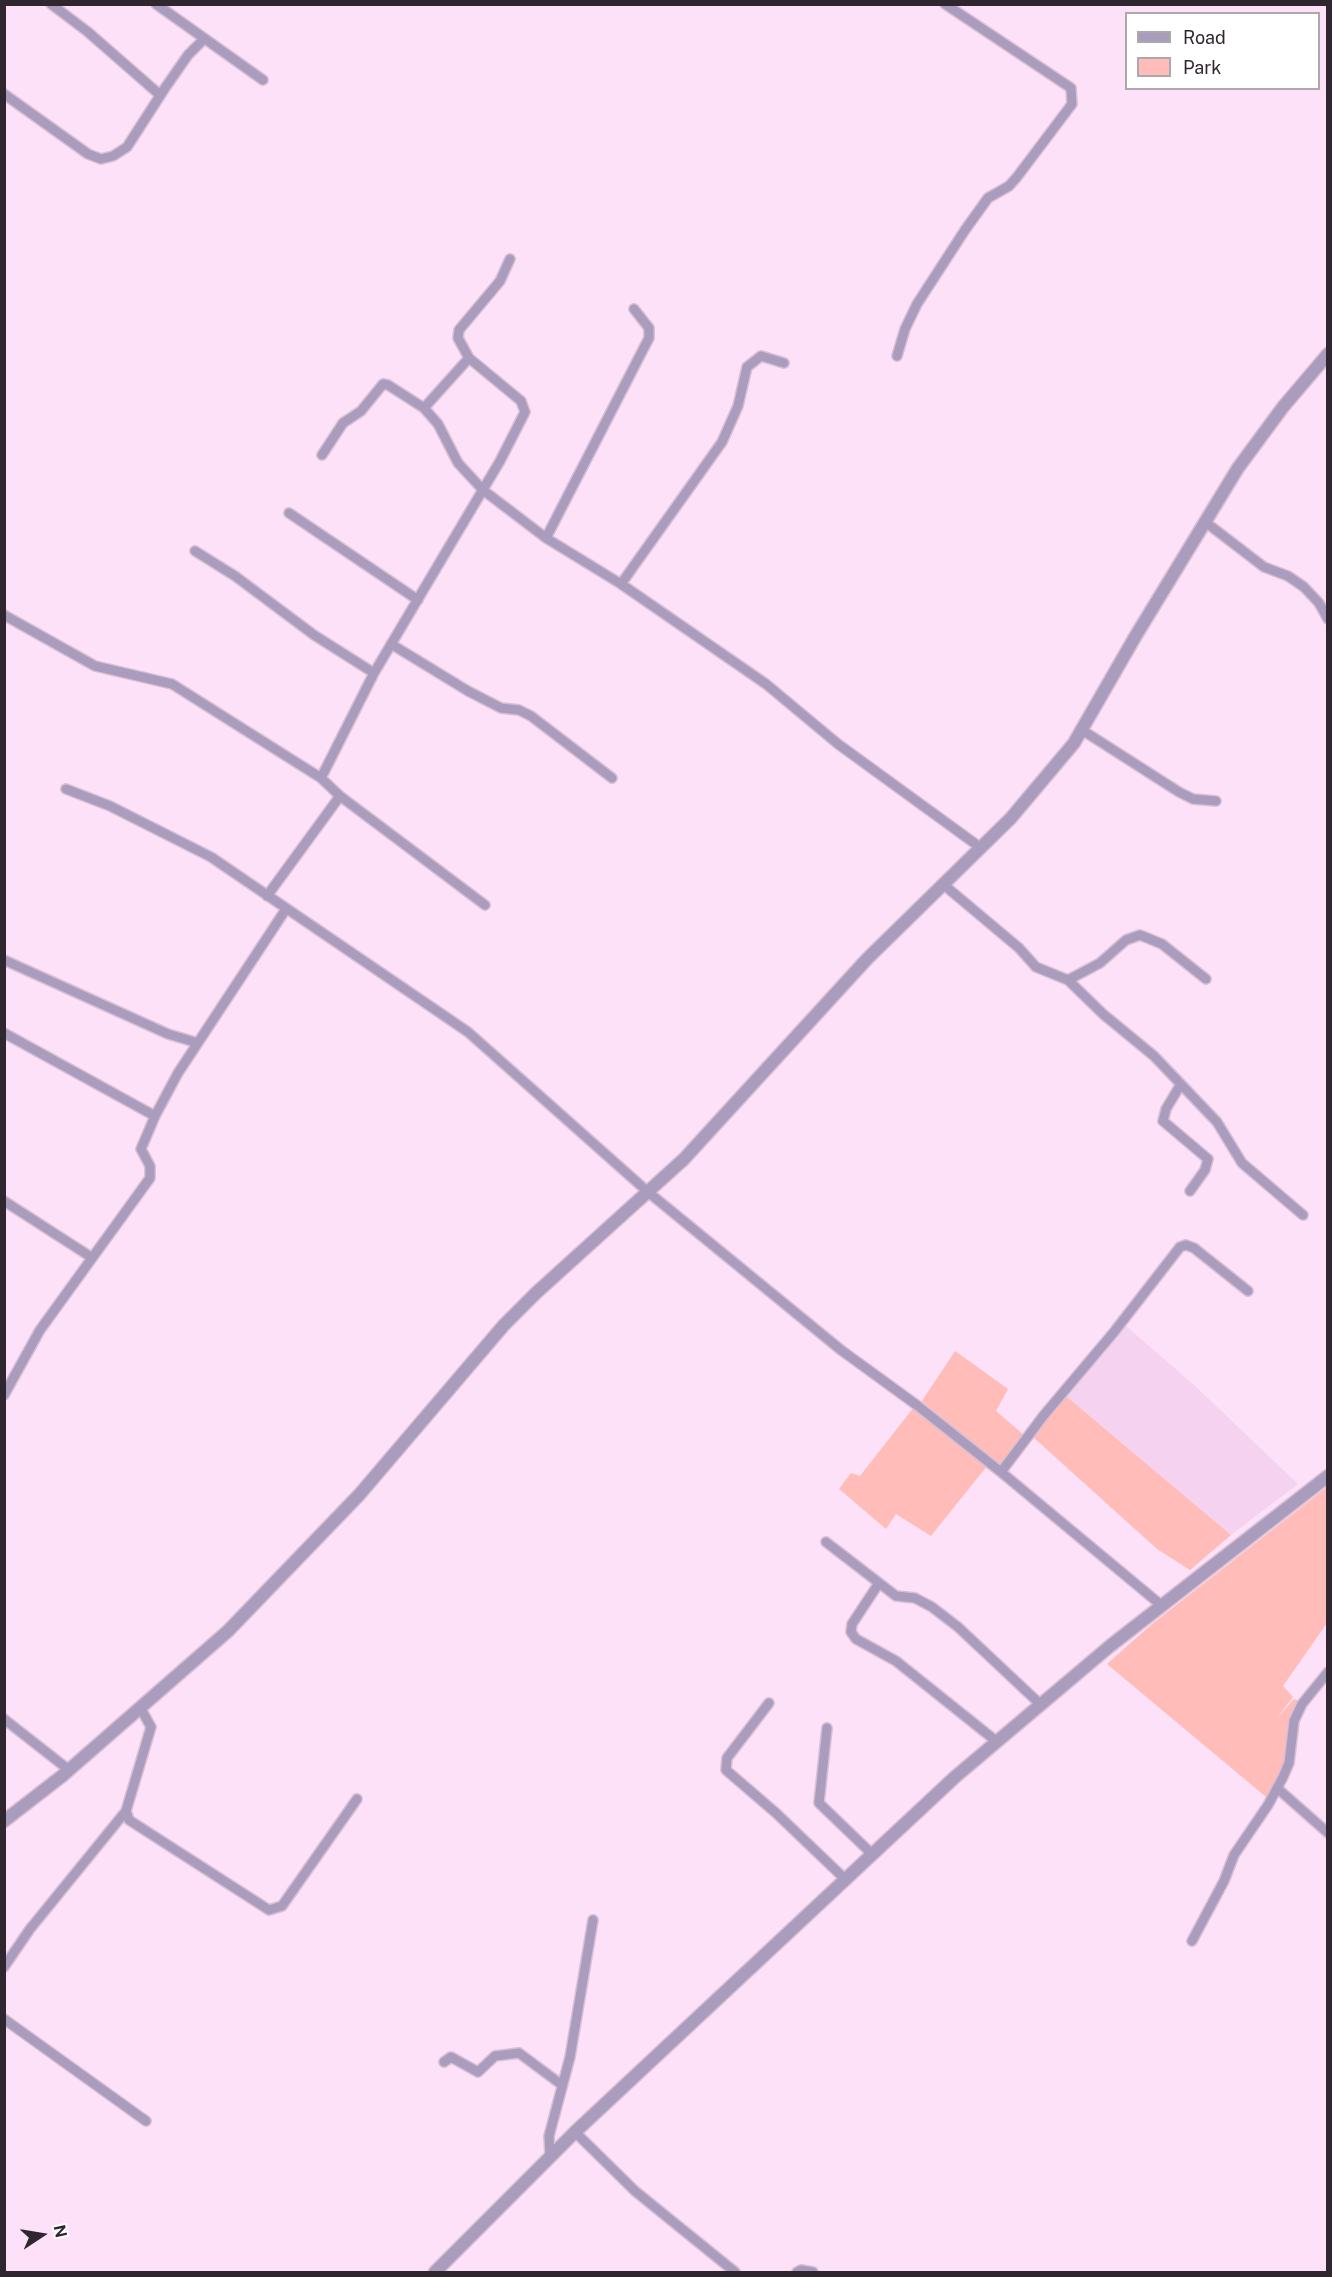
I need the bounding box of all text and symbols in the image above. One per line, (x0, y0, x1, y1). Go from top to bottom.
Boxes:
legend (1125, 12, 1320, 90)
text: Road (1183, 27, 1226, 48)
text: Park (1183, 57, 1221, 78)
north arrow (12, 2205, 72, 2265)
text: N (50, 2223, 71, 2239)

